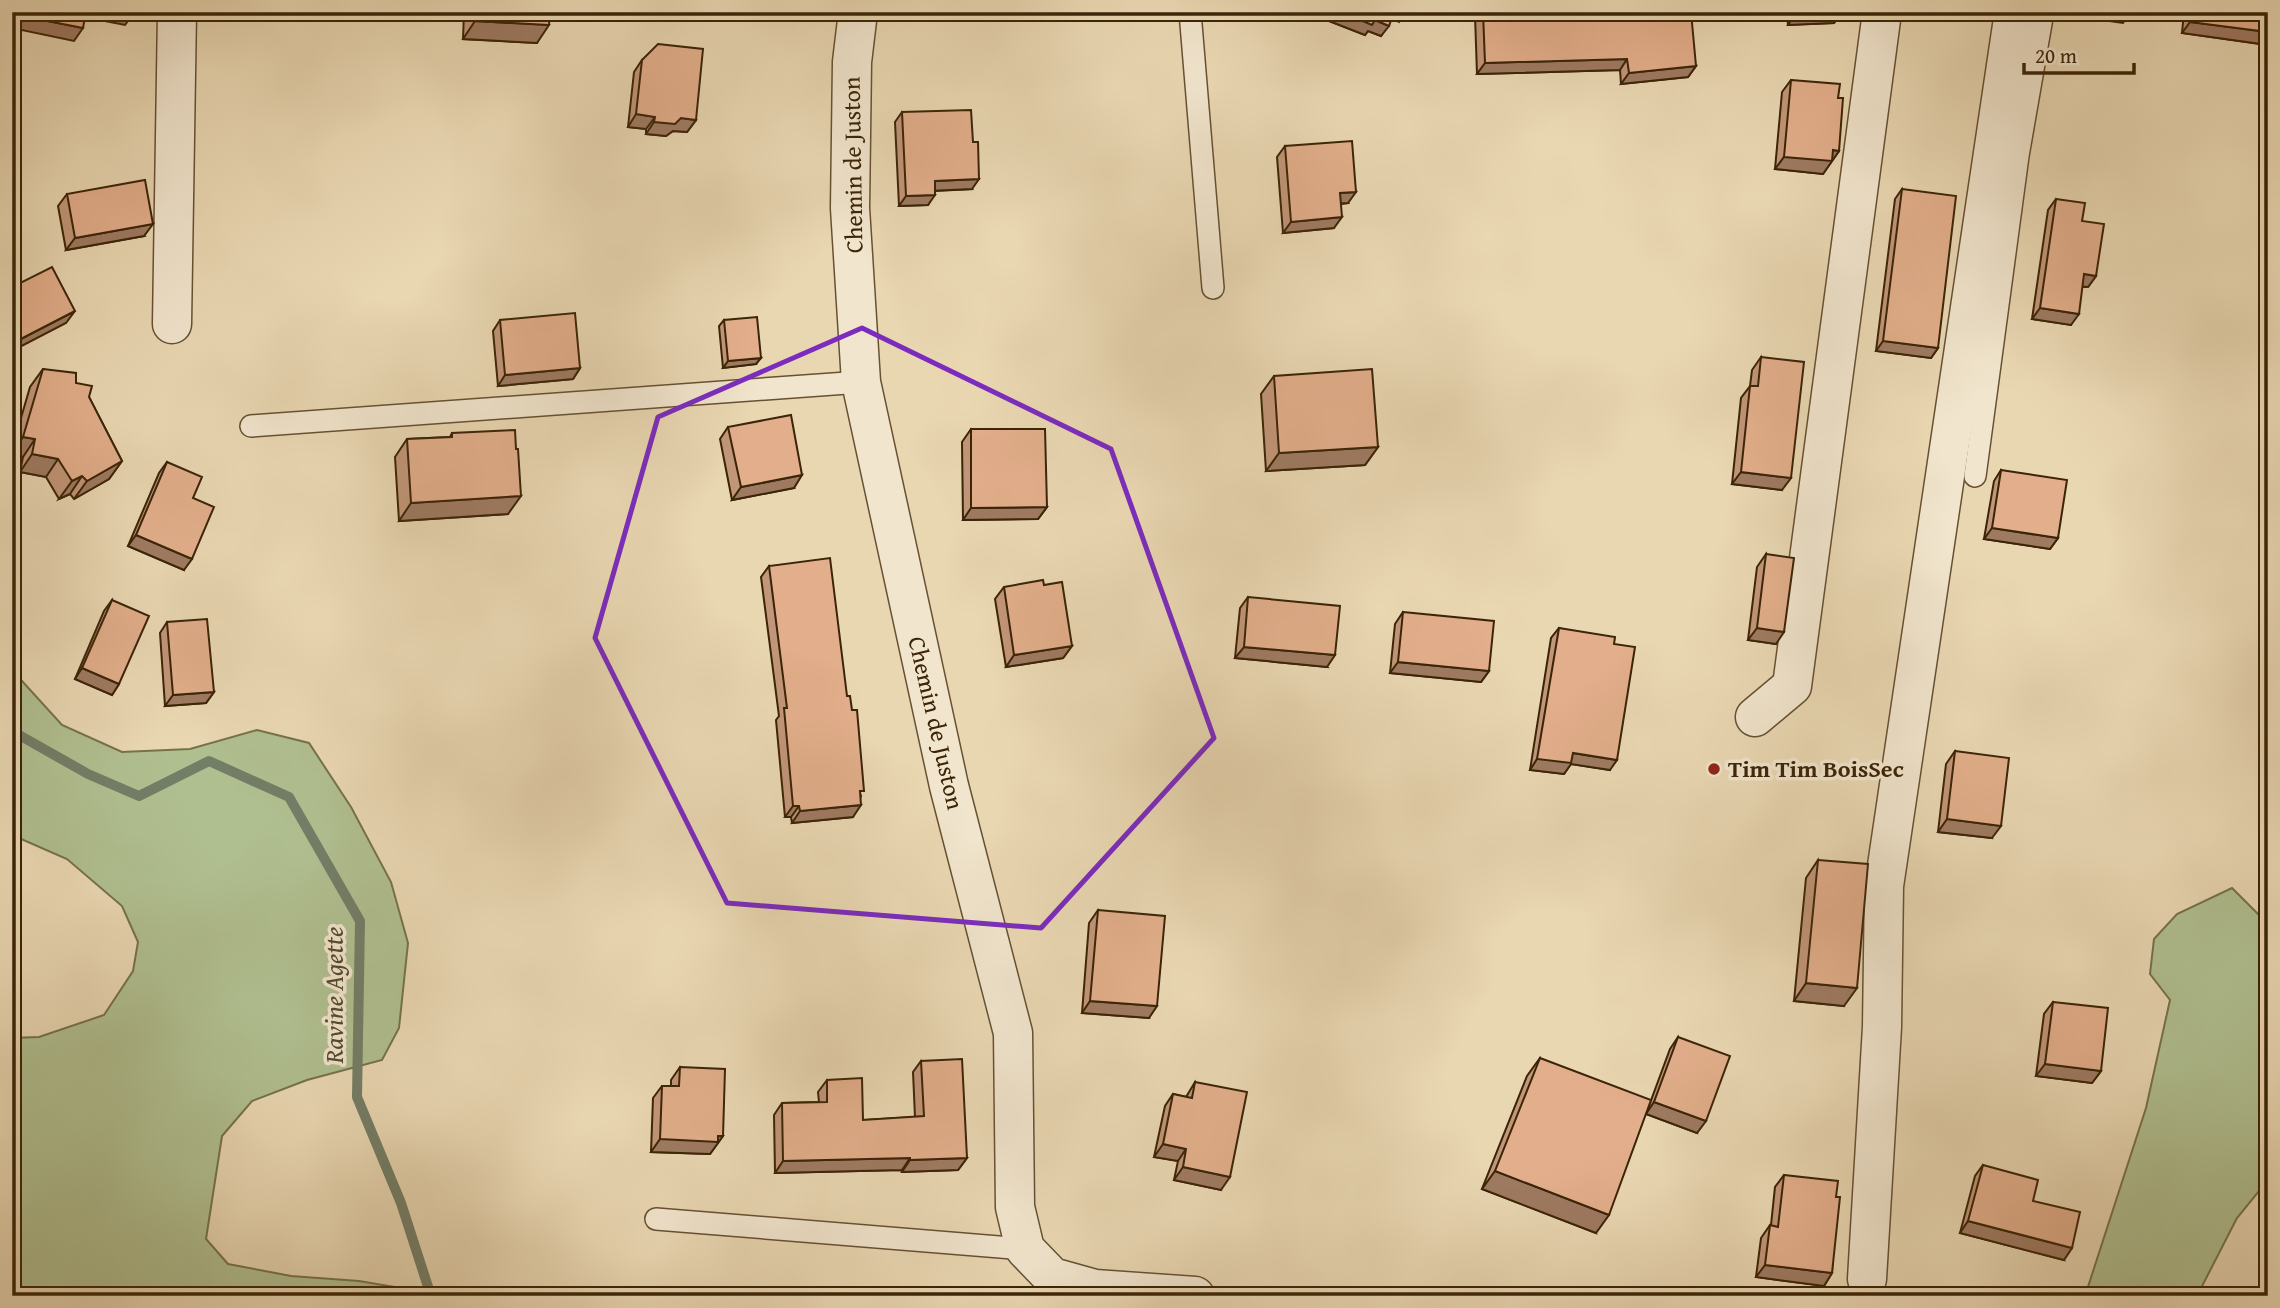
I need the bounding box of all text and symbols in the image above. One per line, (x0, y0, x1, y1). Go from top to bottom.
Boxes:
scale bar (2024, 32, 2135, 76)
text: 20 m (2035, 40, 2077, 71)
street label: Chemin de Juston (833, 76, 872, 254)
street label: Chemin de Juston (900, 633, 974, 813)
place label: Tim Tim BoisSec (1728, 751, 1904, 786)
marker: Tim Tim BoisSec (1706, 761, 1722, 777)
water label: Ravine Agette (314, 927, 353, 1064)

